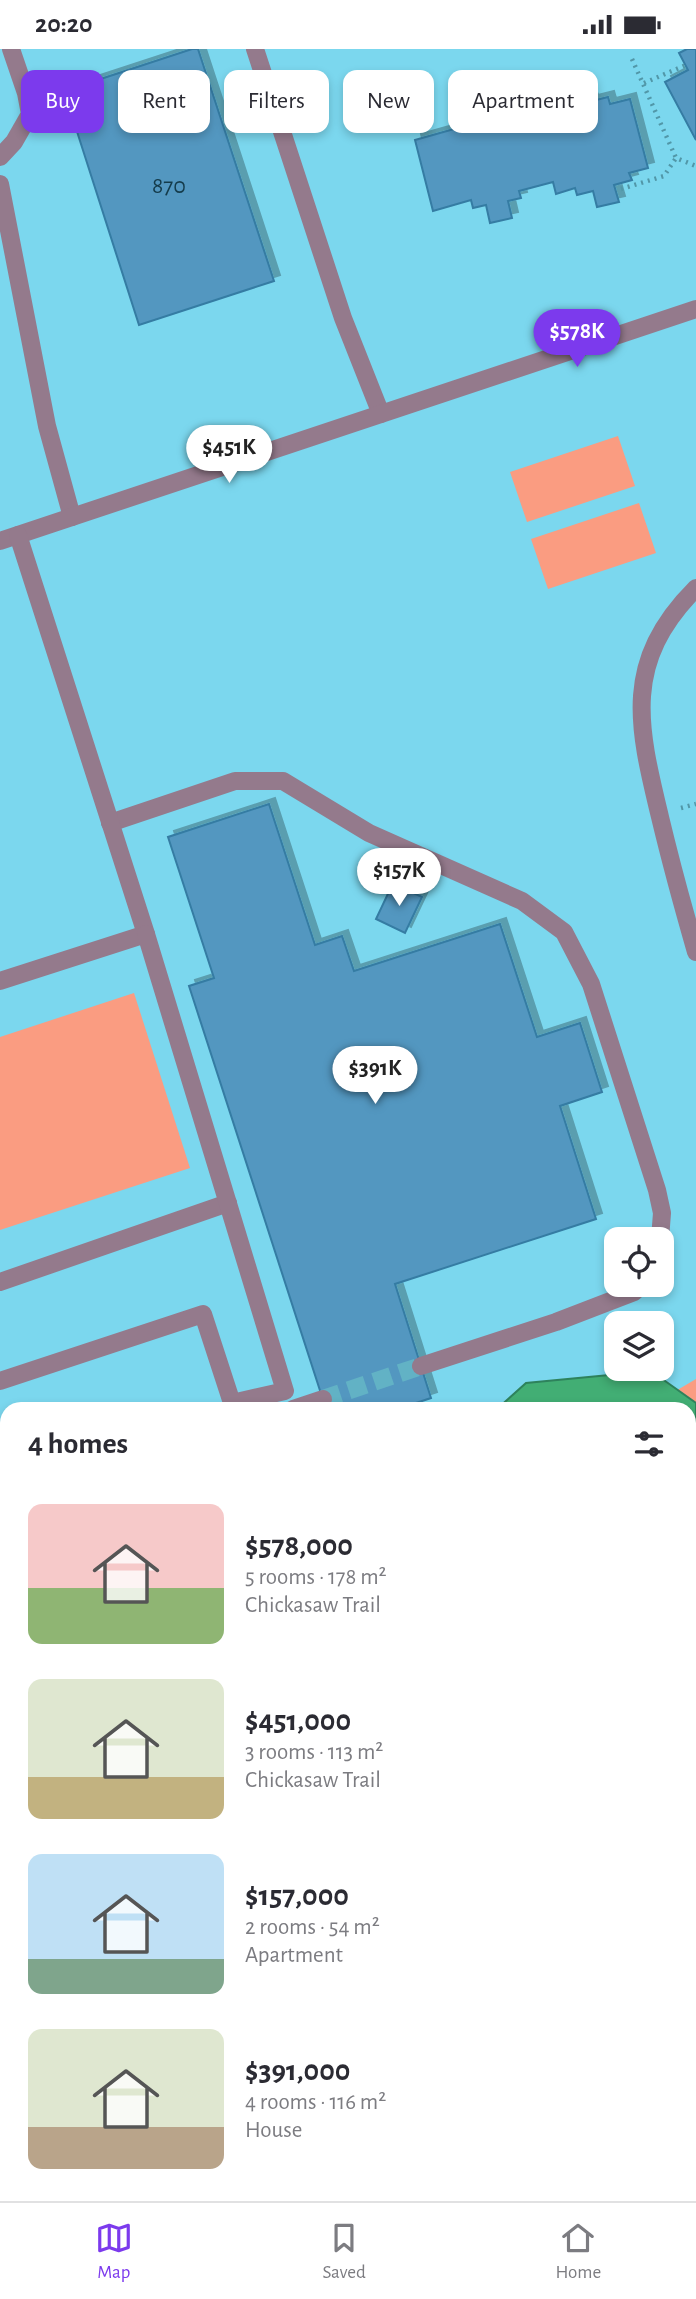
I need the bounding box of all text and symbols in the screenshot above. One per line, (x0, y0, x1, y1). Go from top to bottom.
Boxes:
text: 20:20 (35, 11, 93, 37)
chip: Buy (21, 70, 104, 133)
chip: Rent (118, 70, 210, 133)
chip: Filters (224, 70, 329, 133)
chip: New (343, 70, 434, 133)
chip: Apartment (448, 70, 598, 133)
house number: 870 (152, 174, 186, 198)
pin: $578K (528, 309, 626, 369)
text: $578K (550, 320, 605, 343)
pin: $451K (180, 425, 278, 485)
text: $451K (202, 436, 256, 459)
pin: $157K (350, 849, 448, 908)
text: $157K (373, 859, 425, 882)
pin: $391K (326, 1047, 424, 1106)
text: $391K (348, 1057, 402, 1080)
map controls (604, 1227, 674, 1381)
button: locate (604, 1227, 674, 1297)
button: layers (604, 1311, 674, 1381)
icon: filters (630, 1425, 668, 1463)
text: 4 homes (28, 1429, 128, 1459)
text: $578,000 (245, 1531, 353, 1561)
icon: home (84, 1532, 168, 1616)
text: 5 rooms · 178 m² (245, 1566, 387, 1589)
text: Chickasaw Trail (245, 1594, 381, 1617)
text: $451,000 (245, 1706, 351, 1736)
icon: home (84, 1707, 168, 1791)
text: 3 rooms · 113 m² (245, 1741, 383, 1764)
text: Chickasaw Trail (245, 1769, 381, 1792)
text: $157,000 (245, 1881, 349, 1911)
icon: home (84, 1882, 168, 1966)
text: 2 rooms · 54 m² (245, 1916, 380, 1939)
text: Apartment (245, 1944, 343, 1967)
text: $391,000 (245, 2056, 350, 2086)
icon: home (84, 2057, 168, 2141)
text: 4 rooms · 116 m² (245, 2091, 386, 2114)
text: House (245, 2119, 302, 2142)
tab: Map (95, 2219, 133, 2284)
tab: Saved (322, 2219, 366, 2284)
tab: Home (555, 2219, 601, 2284)

